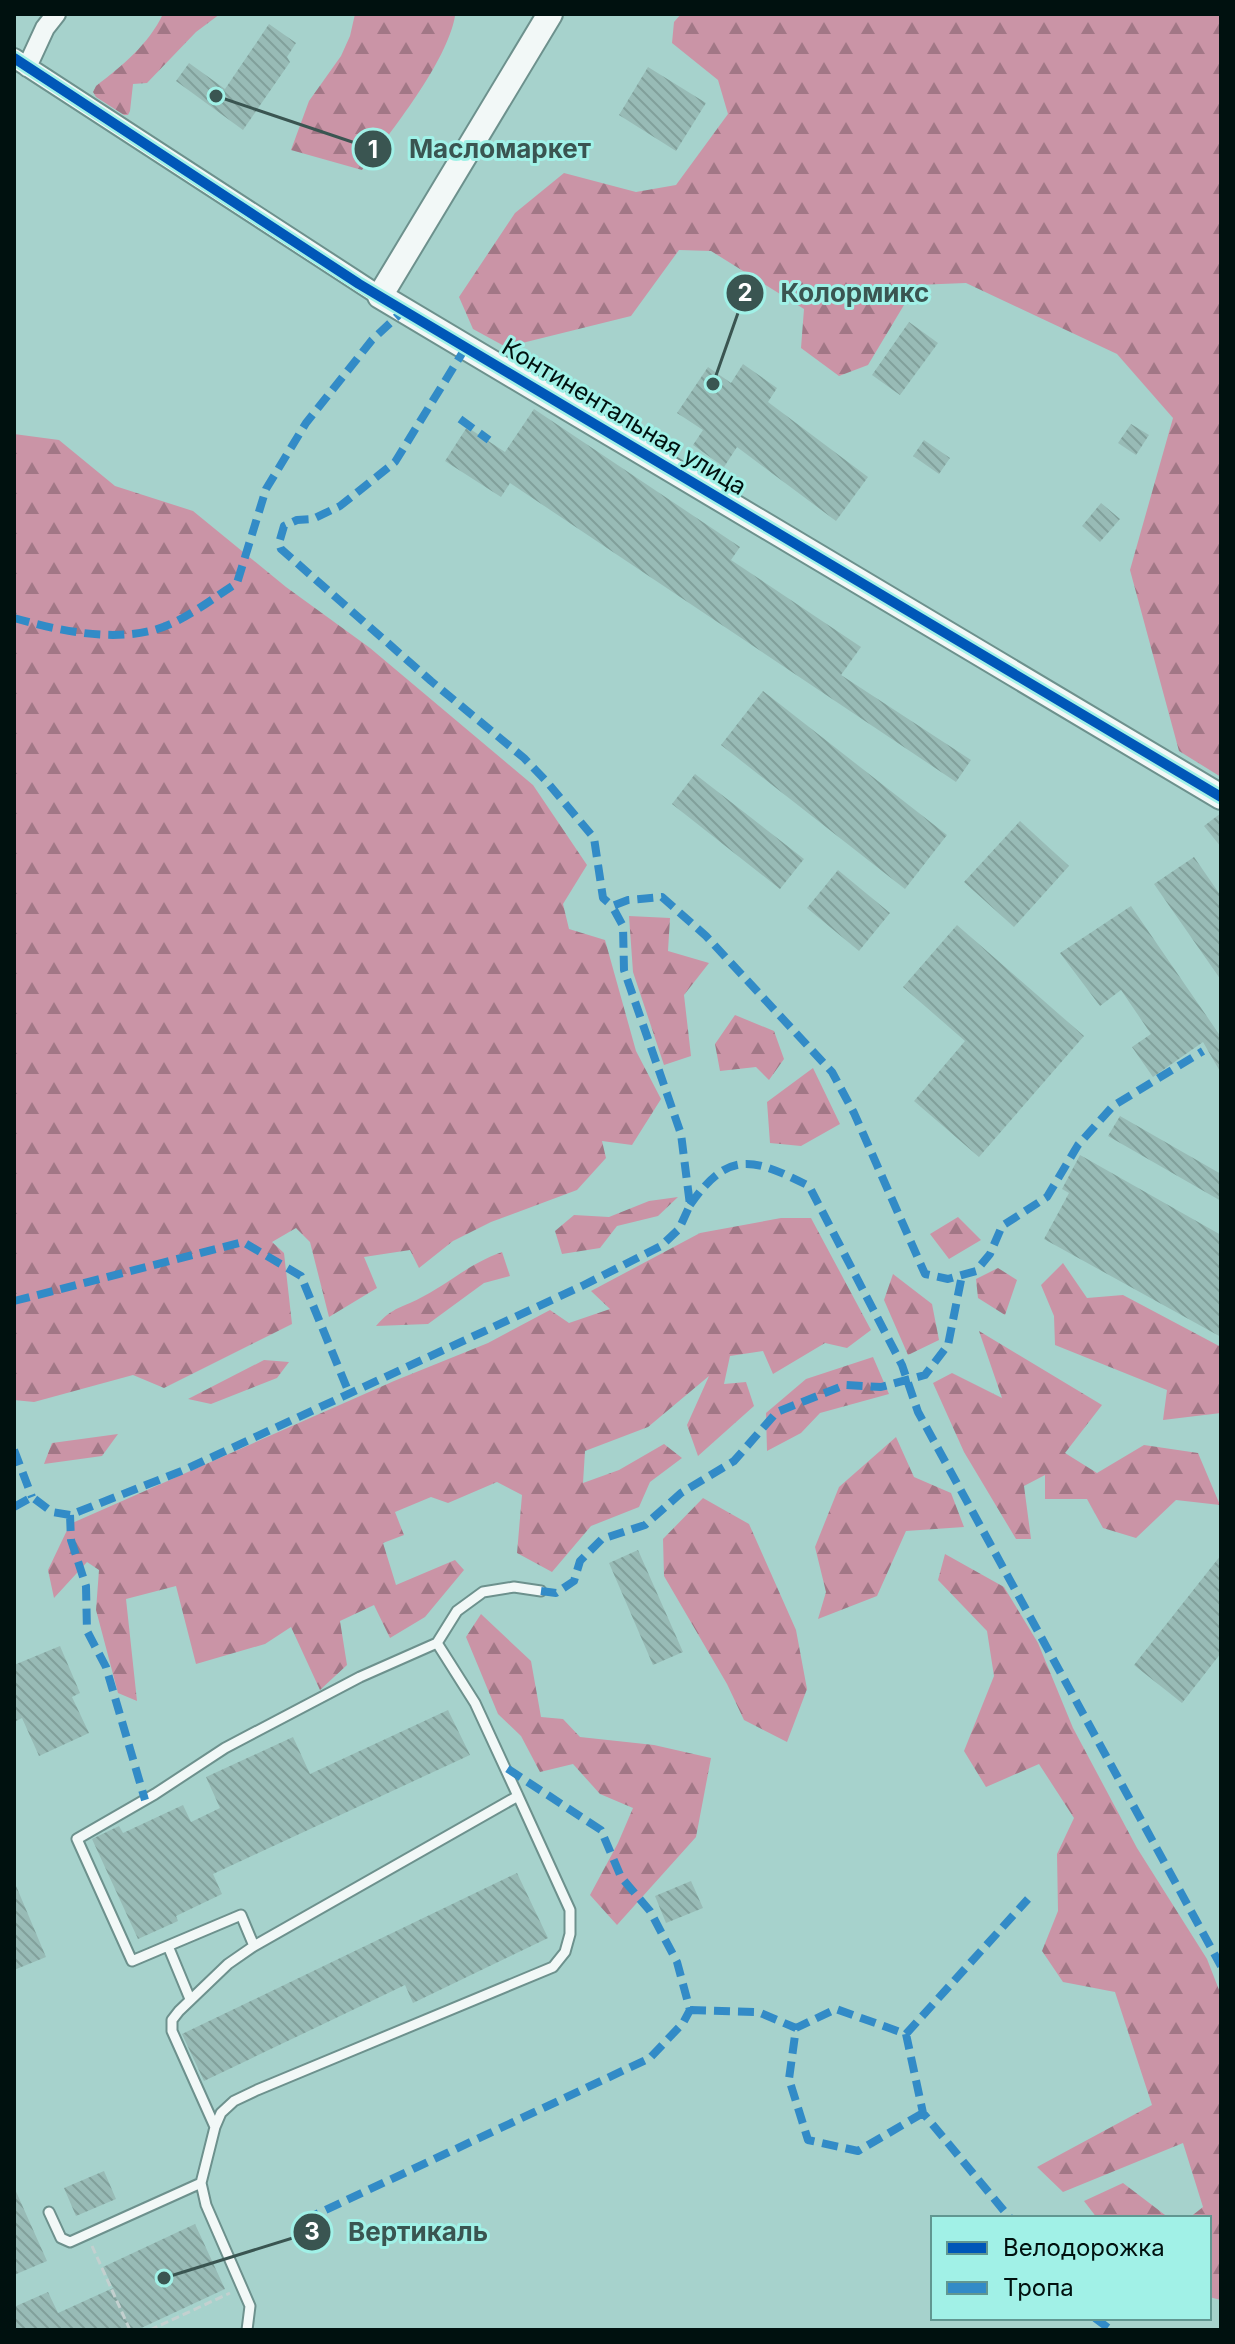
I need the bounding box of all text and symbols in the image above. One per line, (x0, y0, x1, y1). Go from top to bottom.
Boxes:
callout: Масломаркет (353, 124, 607, 174)
text: Масломаркет (409, 133, 591, 164)
text: 1 (368, 135, 378, 164)
callout: Колормикс (725, 268, 946, 318)
text: Колормикс (781, 277, 929, 308)
text: 2 (737, 278, 753, 307)
street label: Континентальная улица (497, 332, 752, 501)
callout: Вертикаль (292, 2207, 504, 2257)
text: Вертикаль (348, 2216, 488, 2247)
legend (931, 2216, 1211, 2320)
text: 3 (304, 2217, 320, 2246)
text: Велодорожка (1003, 2233, 1165, 2262)
text: Тропа (1003, 2273, 1074, 2302)

